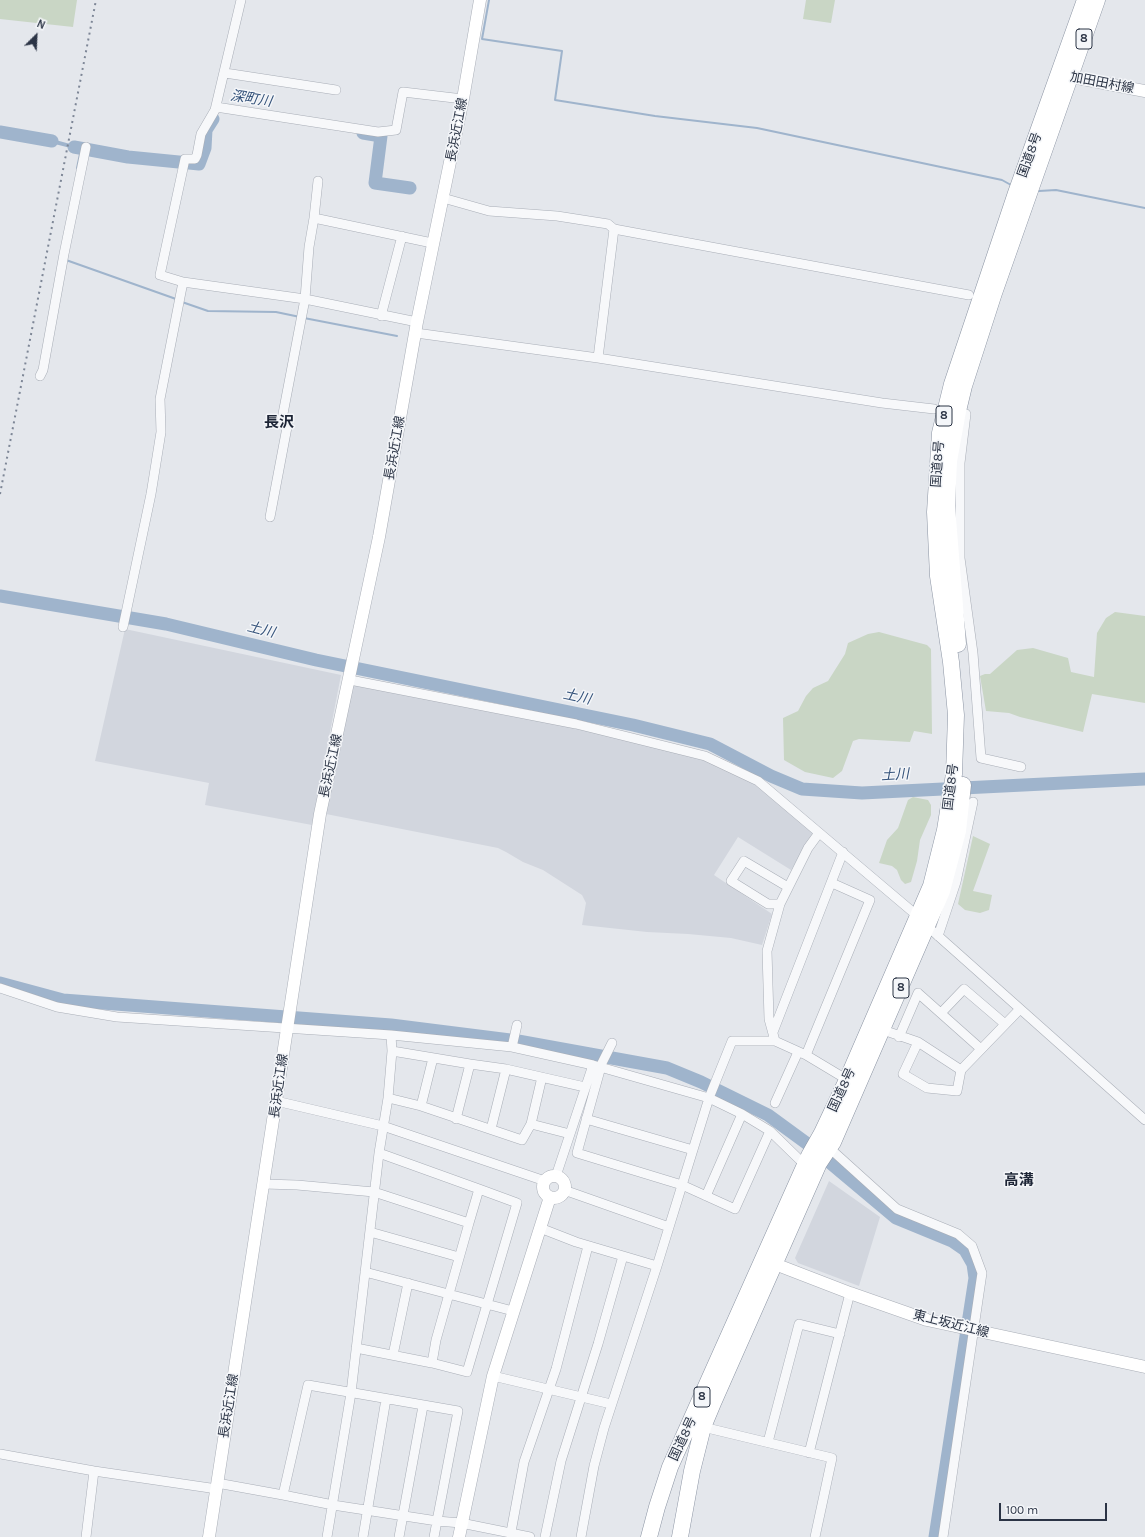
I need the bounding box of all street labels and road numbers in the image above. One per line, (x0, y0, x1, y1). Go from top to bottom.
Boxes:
road number: 8 (1076, 29, 1092, 49)
street label: 加田田村線 (1069, 69, 1135, 97)
street label: 長浜近江線 (443, 97, 471, 163)
street label: 国道8号 (1015, 130, 1045, 180)
road number: 8 (936, 406, 952, 426)
street label: 長浜近江線 (382, 415, 408, 481)
street label: 国道8号 (929, 440, 947, 488)
street label: 長浜近江線 (317, 733, 345, 799)
street label: 国道8号 (940, 763, 962, 811)
road number: 8 (893, 978, 909, 998)
street label: 長浜近江線 (267, 1053, 291, 1119)
street label: 国道8号 (825, 1065, 859, 1115)
street label: 東上坂近江線 (911, 1307, 991, 1341)
street label: 長浜近江線 (216, 1373, 242, 1439)
road number: 8 (694, 1387, 710, 1407)
street label: 国道8号 (666, 1414, 700, 1464)

